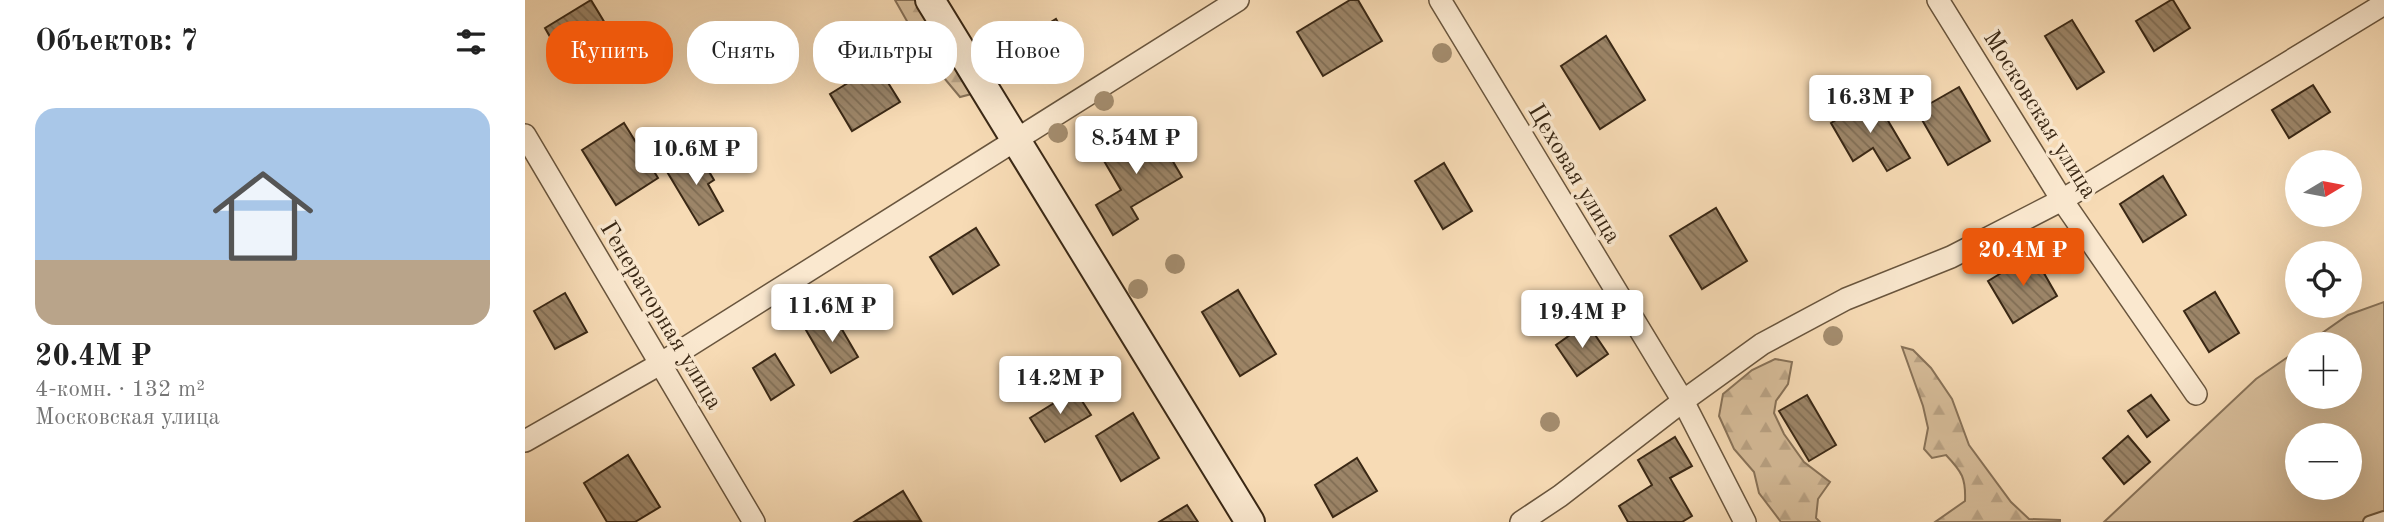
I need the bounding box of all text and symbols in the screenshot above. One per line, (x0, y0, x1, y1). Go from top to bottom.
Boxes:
chip: Купить (546, 21, 673, 84)
chip: Снять (687, 21, 799, 84)
chip: Фильтры (813, 21, 957, 84)
chip: Новое (971, 21, 1084, 84)
icon: filters (452, 23, 490, 61)
text: Объектов: 7 (35, 27, 198, 57)
street label: Московская улица (1978, 27, 2101, 203)
pin: 16.3M ₽ (1805, 76, 1935, 135)
text: 16.3M ₽ (1825, 86, 1915, 109)
street label: Цеховая улица (1522, 100, 1624, 248)
pin: 8.54M ₽ (1071, 116, 1201, 176)
text: 8.54M ₽ (1091, 127, 1181, 150)
pin: 10.6M ₽ (631, 128, 761, 187)
text: 10.6M ₽ (651, 138, 741, 161)
north arrow (2285, 150, 2363, 228)
map controls (2285, 150, 2362, 500)
icon: home (200, 153, 326, 279)
street label: Генераторная улица (595, 218, 726, 414)
pin: 20.4M ₽ (1958, 229, 2088, 288)
text: 20.4M ₽ (1978, 239, 2068, 262)
button: locate (2285, 241, 2362, 318)
pin: 11.6M ₽ (767, 284, 897, 344)
pin: 19.4M ₽ (1517, 290, 1647, 350)
text: 11.6M ₽ (787, 295, 877, 318)
text: 19.4M ₽ (1537, 301, 1627, 324)
button: + (2285, 332, 2362, 409)
text: 20.4M ₽ (35, 342, 152, 372)
pin: 14.2M ₽ (995, 356, 1125, 416)
text: 14.2M ₽ (1015, 367, 1105, 390)
text: 4-комн. · 132 m² (35, 378, 205, 401)
text: Московская улица (35, 406, 220, 429)
button: − (2285, 423, 2362, 500)

